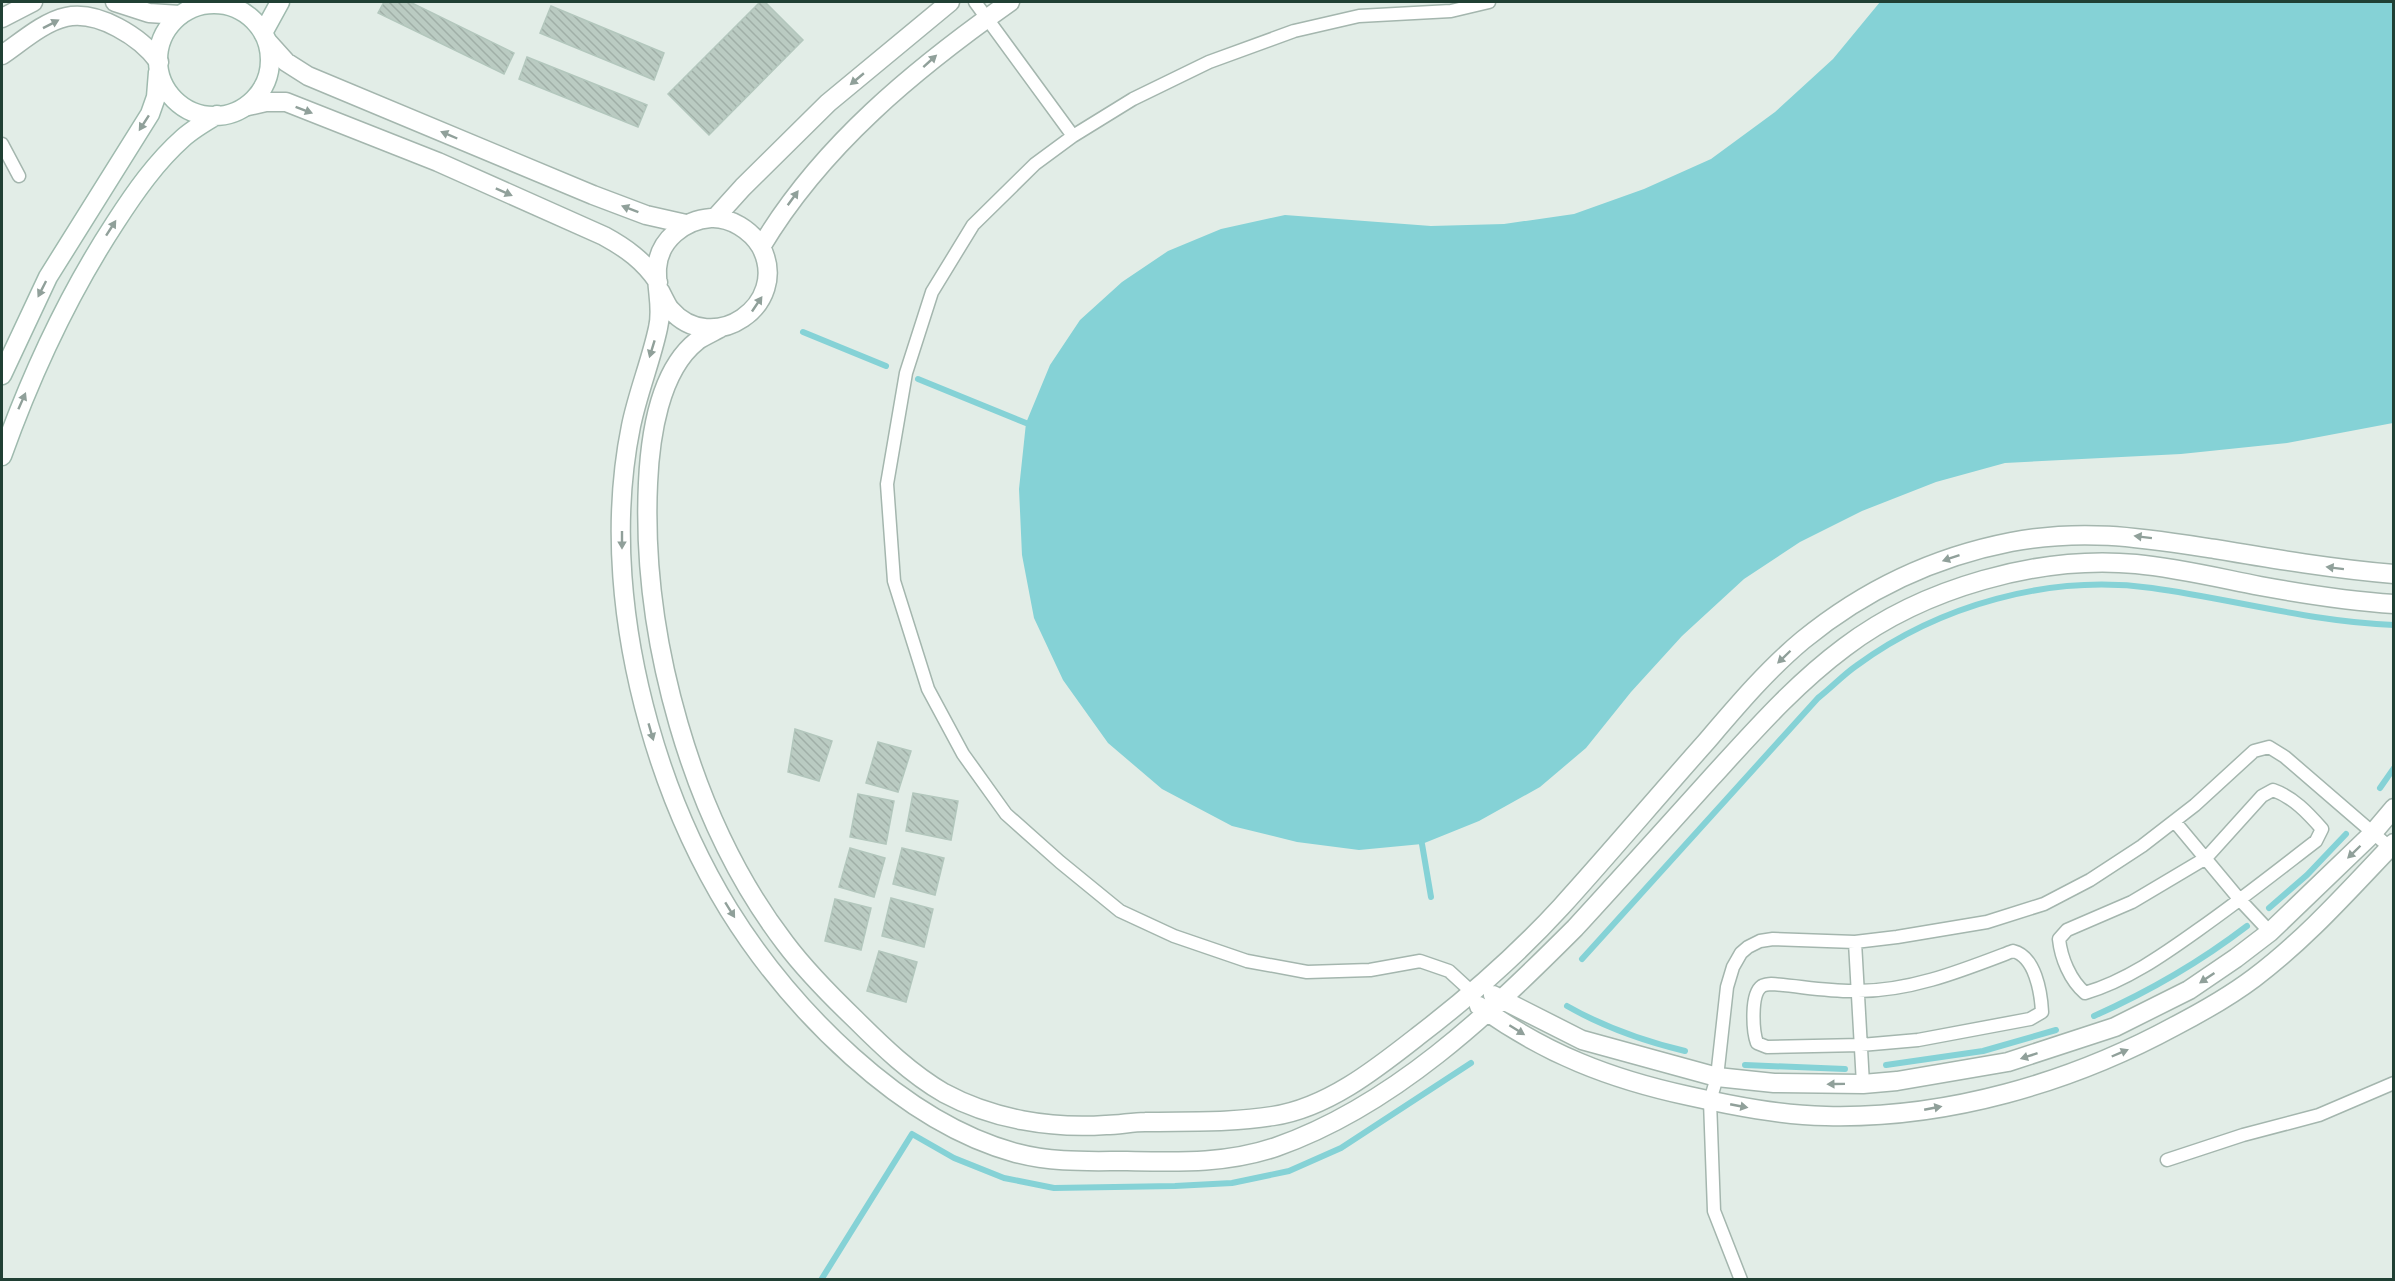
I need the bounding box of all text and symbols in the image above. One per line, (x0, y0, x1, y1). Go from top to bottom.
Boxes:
one-way arrow (43, 19, 60, 29)
one-way arrow (923, 54, 938, 68)
one-way arrow (850, 72, 865, 85)
one-way arrow (295, 106, 313, 115)
one-way arrow (138, 115, 149, 131)
one-way arrow (440, 130, 458, 139)
one-way arrow (495, 187, 513, 197)
one-way arrow (786, 191, 798, 206)
one-way arrow (620, 204, 638, 214)
one-way arrow (106, 220, 117, 236)
one-way arrow (37, 281, 47, 298)
one-way arrow (751, 296, 762, 312)
one-way arrow (647, 340, 656, 358)
one-way arrow (17, 392, 27, 410)
one-way arrow (617, 531, 627, 550)
one-way arrow (2133, 533, 2152, 542)
one-way arrow (1942, 554, 1960, 564)
one-way arrow (2326, 563, 2345, 573)
one-way arrow (1778, 649, 1792, 663)
one-way arrow (647, 723, 656, 741)
one-way arrow (2348, 844, 2362, 858)
one-way arrow (724, 902, 735, 918)
one-way arrow (2199, 972, 2215, 984)
one-way arrow (1508, 1025, 1525, 1036)
one-way arrow (2111, 1049, 2128, 1058)
one-way arrow (2020, 1051, 2038, 1061)
one-way arrow (1827, 1080, 1846, 1089)
one-way arrow (1730, 1102, 1749, 1111)
one-way arrow (1924, 1103, 1943, 1112)

